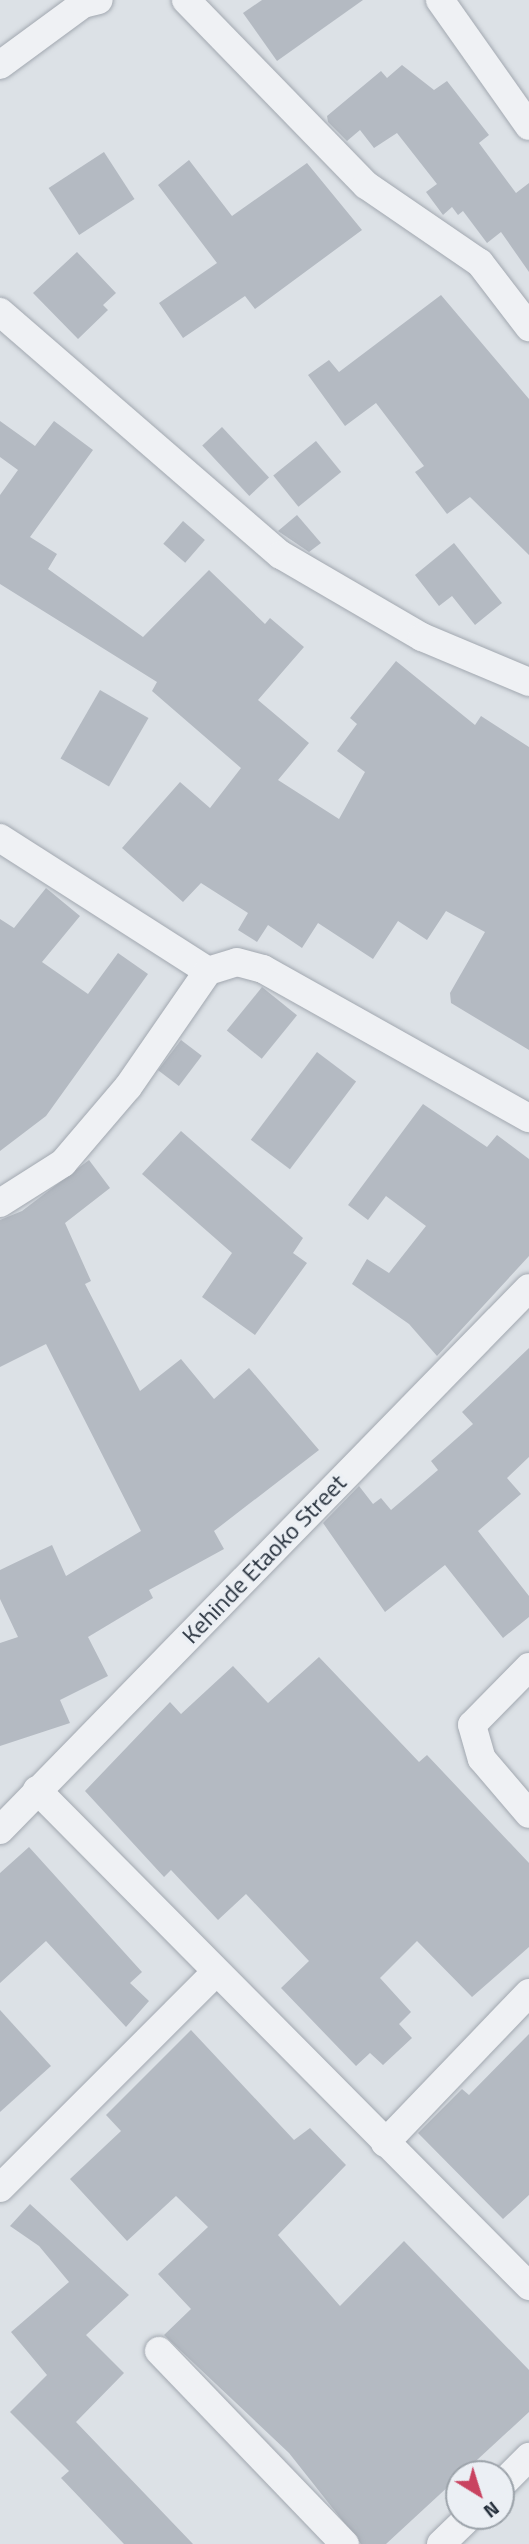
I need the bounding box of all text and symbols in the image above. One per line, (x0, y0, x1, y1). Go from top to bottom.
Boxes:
street label: Kehinde Etaoko Street (176, 1469, 352, 1649)
north arrow (445, 2460, 515, 2530)
text: N (478, 2495, 506, 2526)

